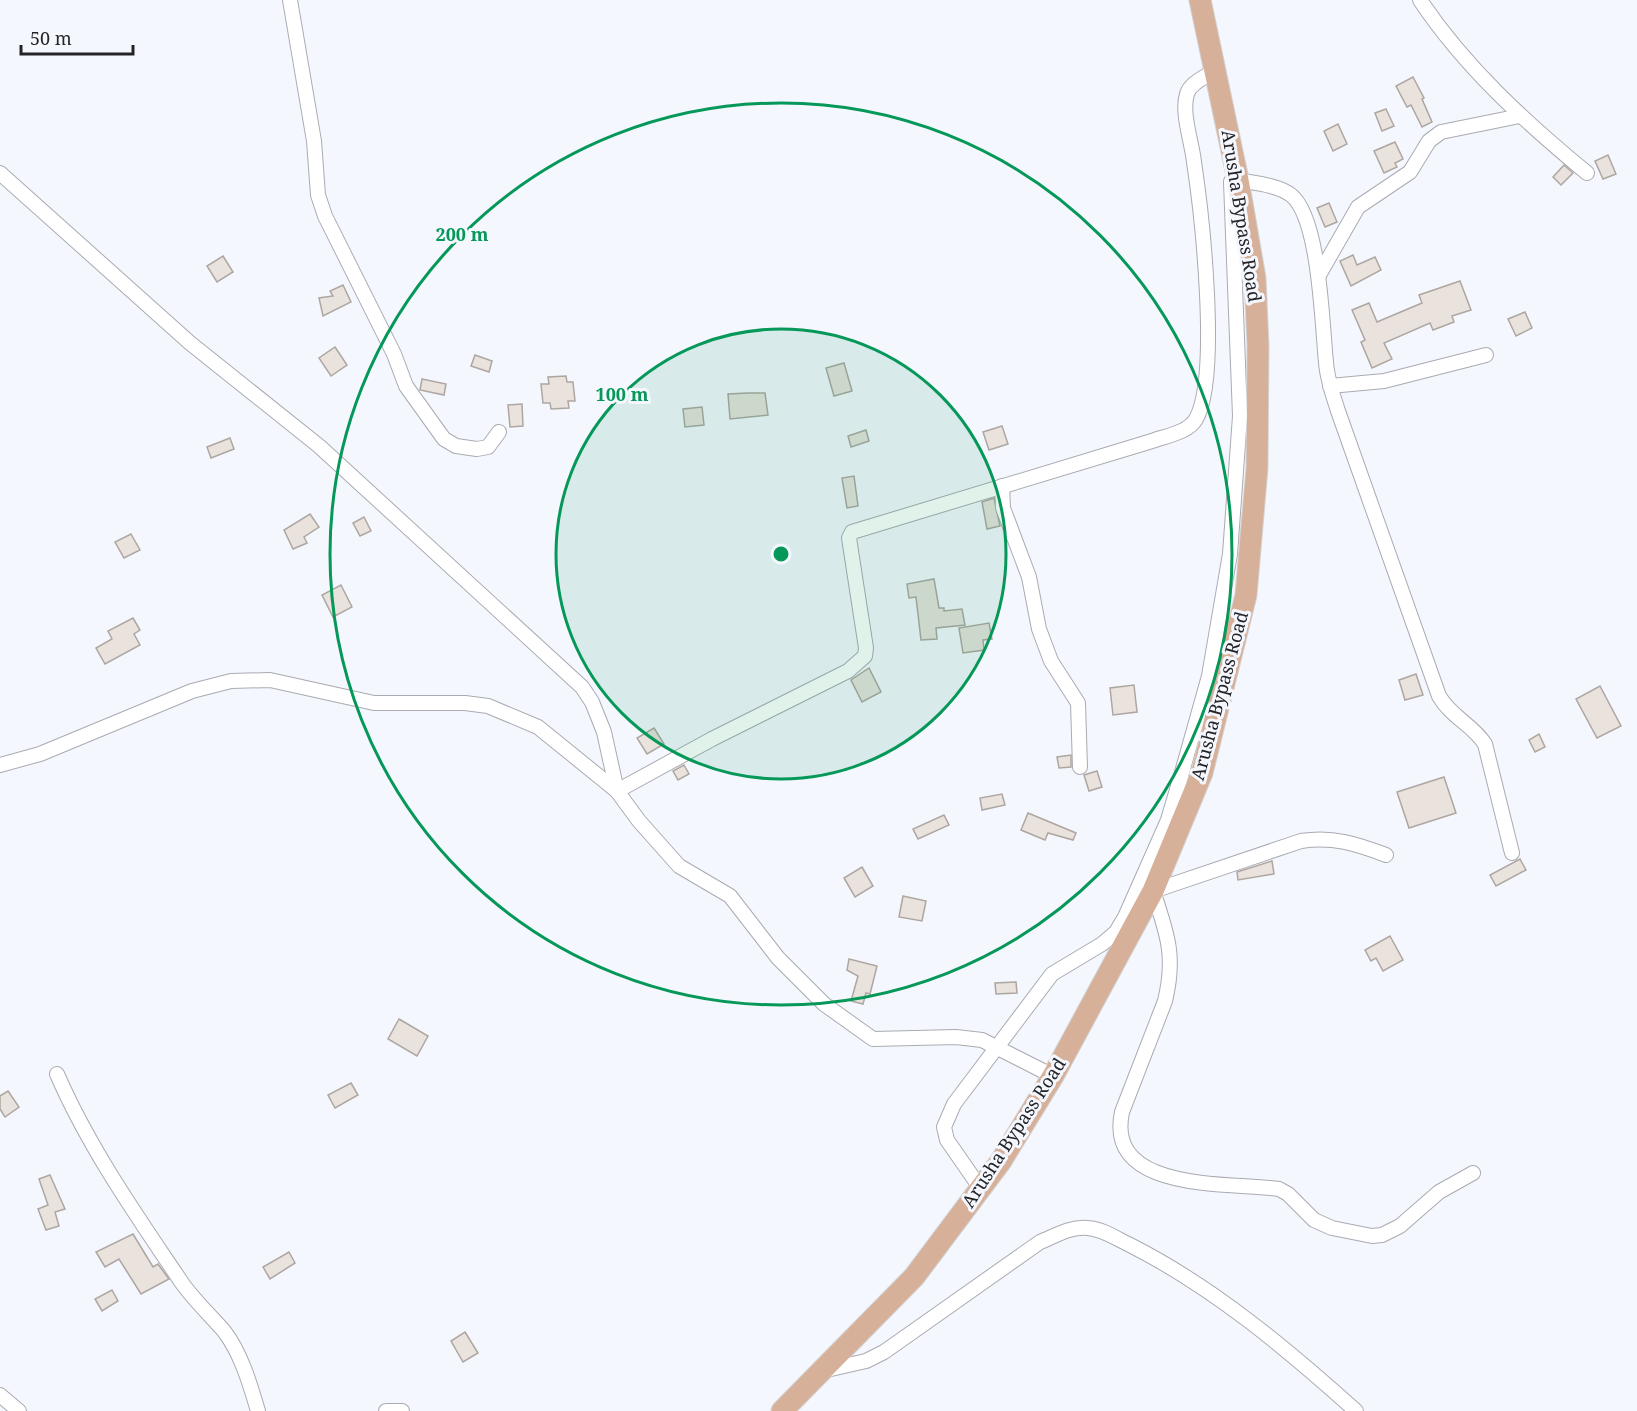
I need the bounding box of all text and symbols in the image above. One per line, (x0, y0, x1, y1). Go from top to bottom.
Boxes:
scale bar (21, 18, 134, 56)
text: 50 m (30, 26, 72, 50)
street label: Arusha Bypass Road (1217, 128, 1267, 304)
text: 200 m (436, 222, 489, 246)
text: 100 m (596, 382, 649, 406)
centre of rings (771, 544, 791, 564)
street label: Arusha Bypass Road (1185, 609, 1253, 783)
street label: Arusha Bypass Road (956, 1053, 1071, 1212)

